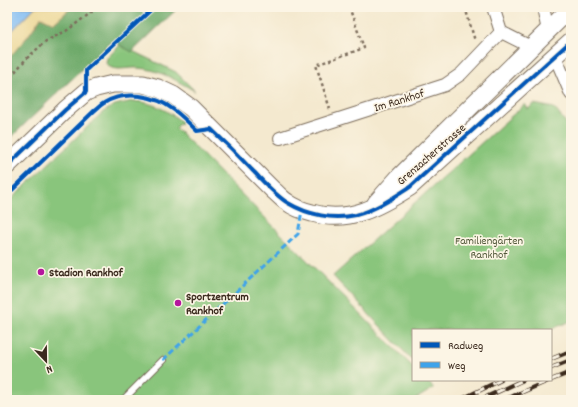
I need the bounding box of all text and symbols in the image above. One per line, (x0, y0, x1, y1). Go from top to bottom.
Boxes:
street label: Im Rankhof (372, 86, 427, 117)
street label: Grenzacherstrasse (394, 120, 470, 190)
park label: Familiengärten Rankhof (455, 233, 524, 264)
place label: Stadion Rankhof (49, 265, 124, 282)
marker: Stadion Rankhof (36, 267, 46, 277)
place label: Sportzentrum Rankhof (186, 289, 249, 320)
marker: Sportzentrum Rankhof (173, 298, 183, 308)
legend (412, 329, 552, 381)
text: Radweg (448, 338, 483, 355)
north arrow (26, 341, 66, 381)
text: Weg (448, 358, 465, 375)
text: N (43, 360, 55, 377)

